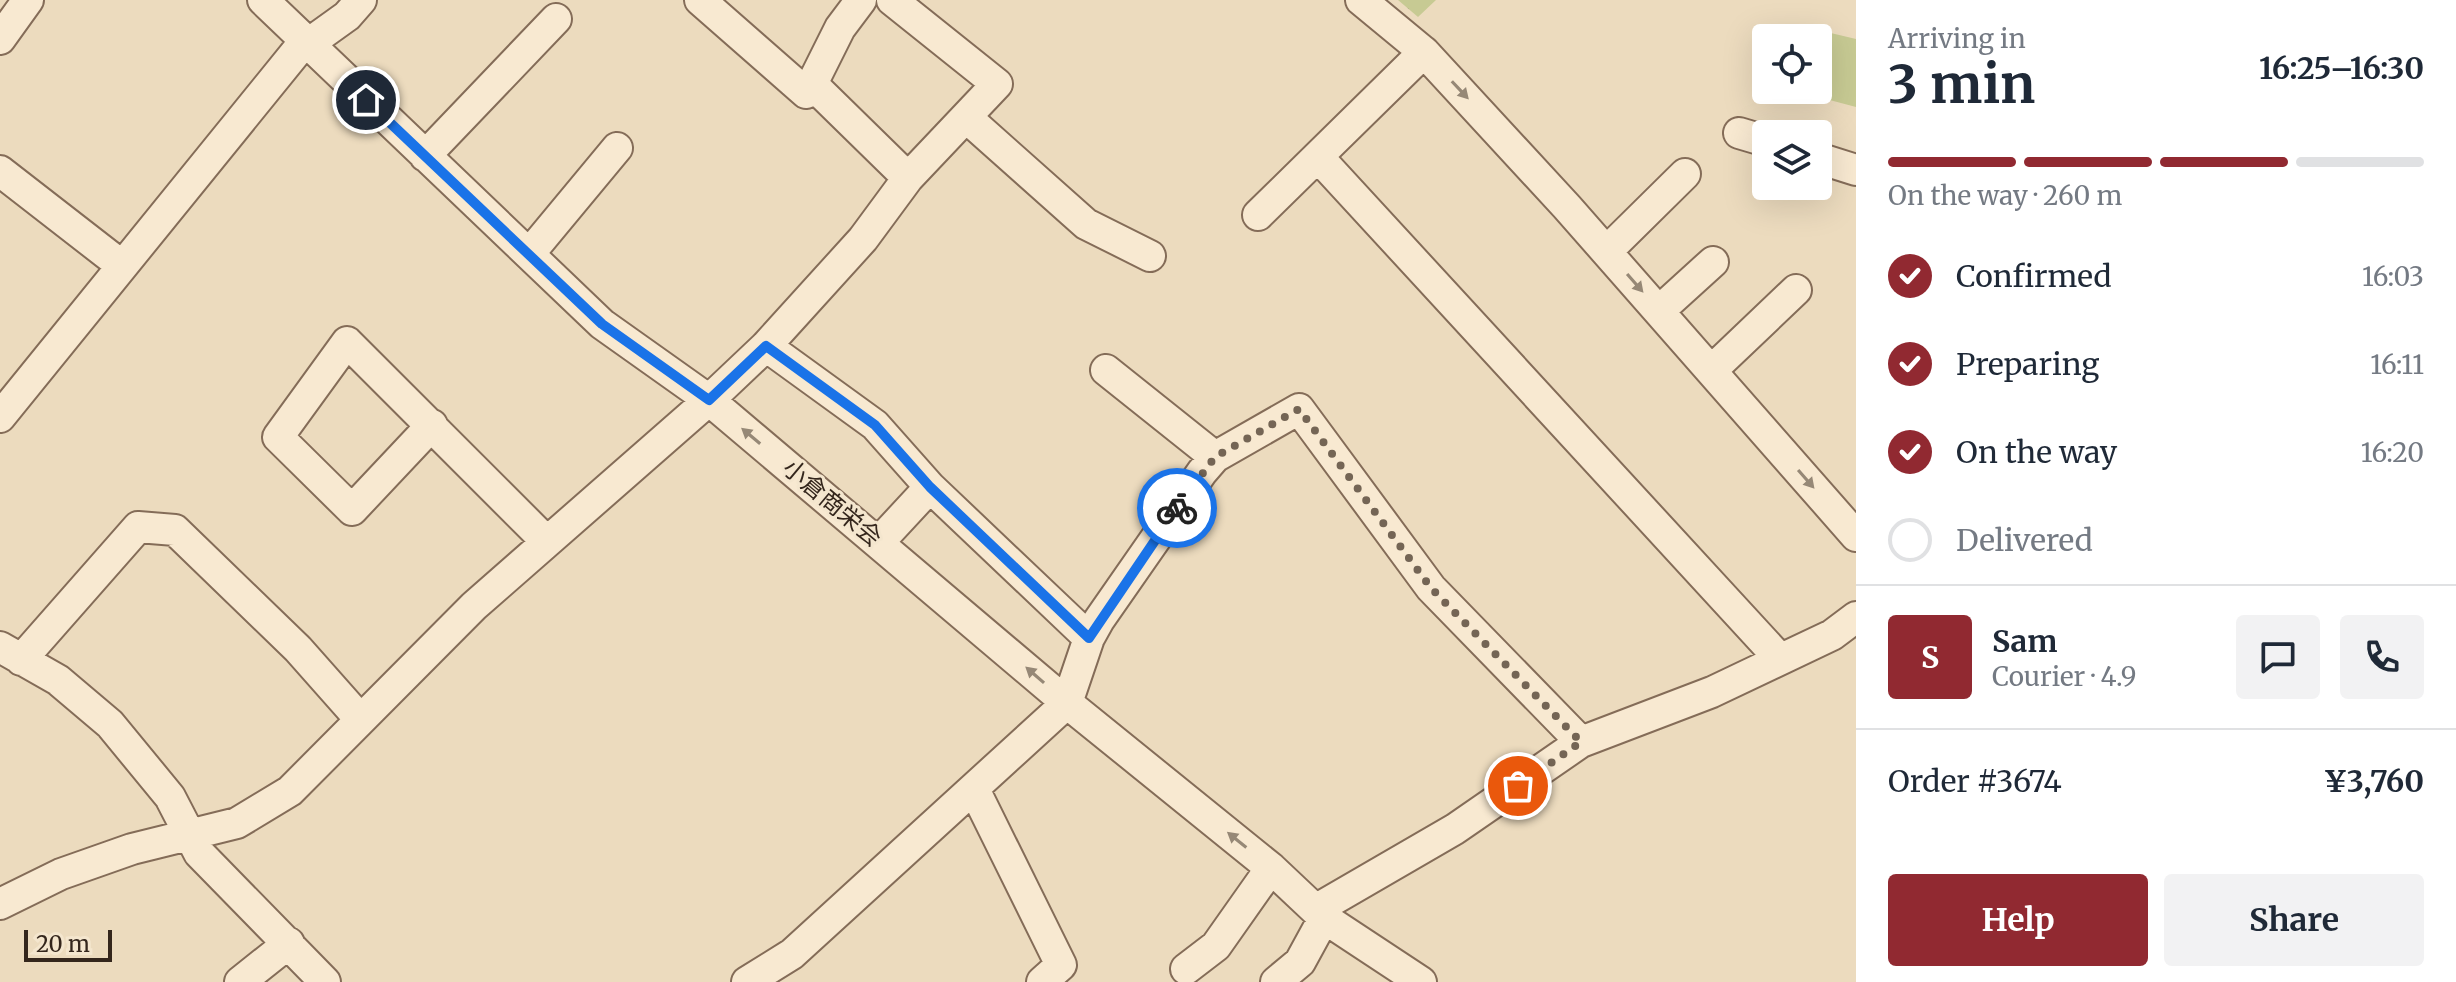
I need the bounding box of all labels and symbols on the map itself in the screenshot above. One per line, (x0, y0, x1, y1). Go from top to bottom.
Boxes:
pin (332, 66, 400, 134)
one-way arrow (1450, 81, 1468, 100)
one-way arrow (1626, 272, 1643, 292)
one-way arrow (741, 428, 761, 445)
street label: 小倉商栄会 (776, 452, 888, 553)
courier (1137, 468, 1217, 548)
one-way arrow (1797, 468, 1814, 488)
one-way arrow (1025, 667, 1045, 685)
pin (1484, 752, 1552, 820)
one-way arrow (1227, 832, 1247, 849)
scale bar (24, 926, 112, 962)

